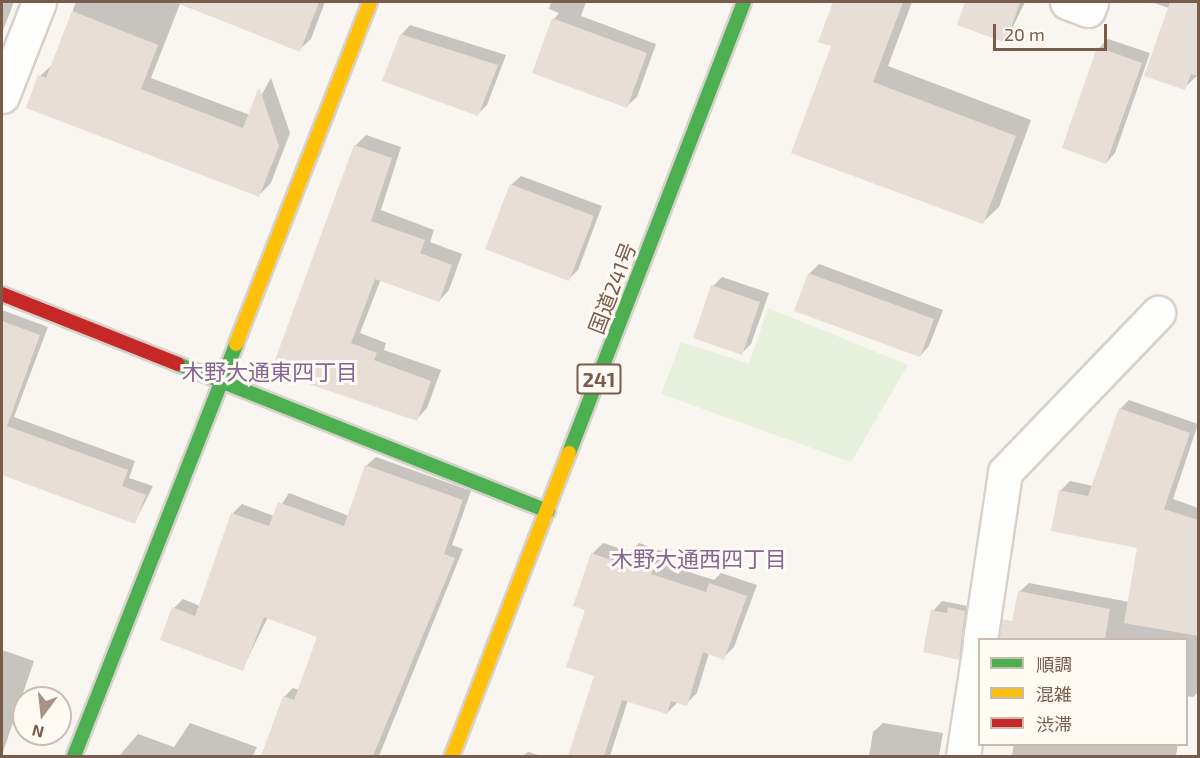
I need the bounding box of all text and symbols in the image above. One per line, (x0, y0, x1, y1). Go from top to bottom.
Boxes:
scale bar (996, 12, 1110, 50)
text: 20 m (1004, 23, 1045, 45)
street label: 国道241号 (583, 239, 641, 337)
district label: 木野大通東四丁目 (182, 359, 358, 385)
road number: 241 (576, 362, 622, 396)
district label: 木野大通西四丁目 (611, 546, 787, 572)
legend (978, 638, 1188, 746)
text: 順調 (1036, 653, 1072, 675)
text: 混雑 (1036, 683, 1072, 705)
north arrow (12, 686, 72, 746)
text: 渋滞 (1036, 713, 1072, 735)
text: N (30, 721, 46, 743)

